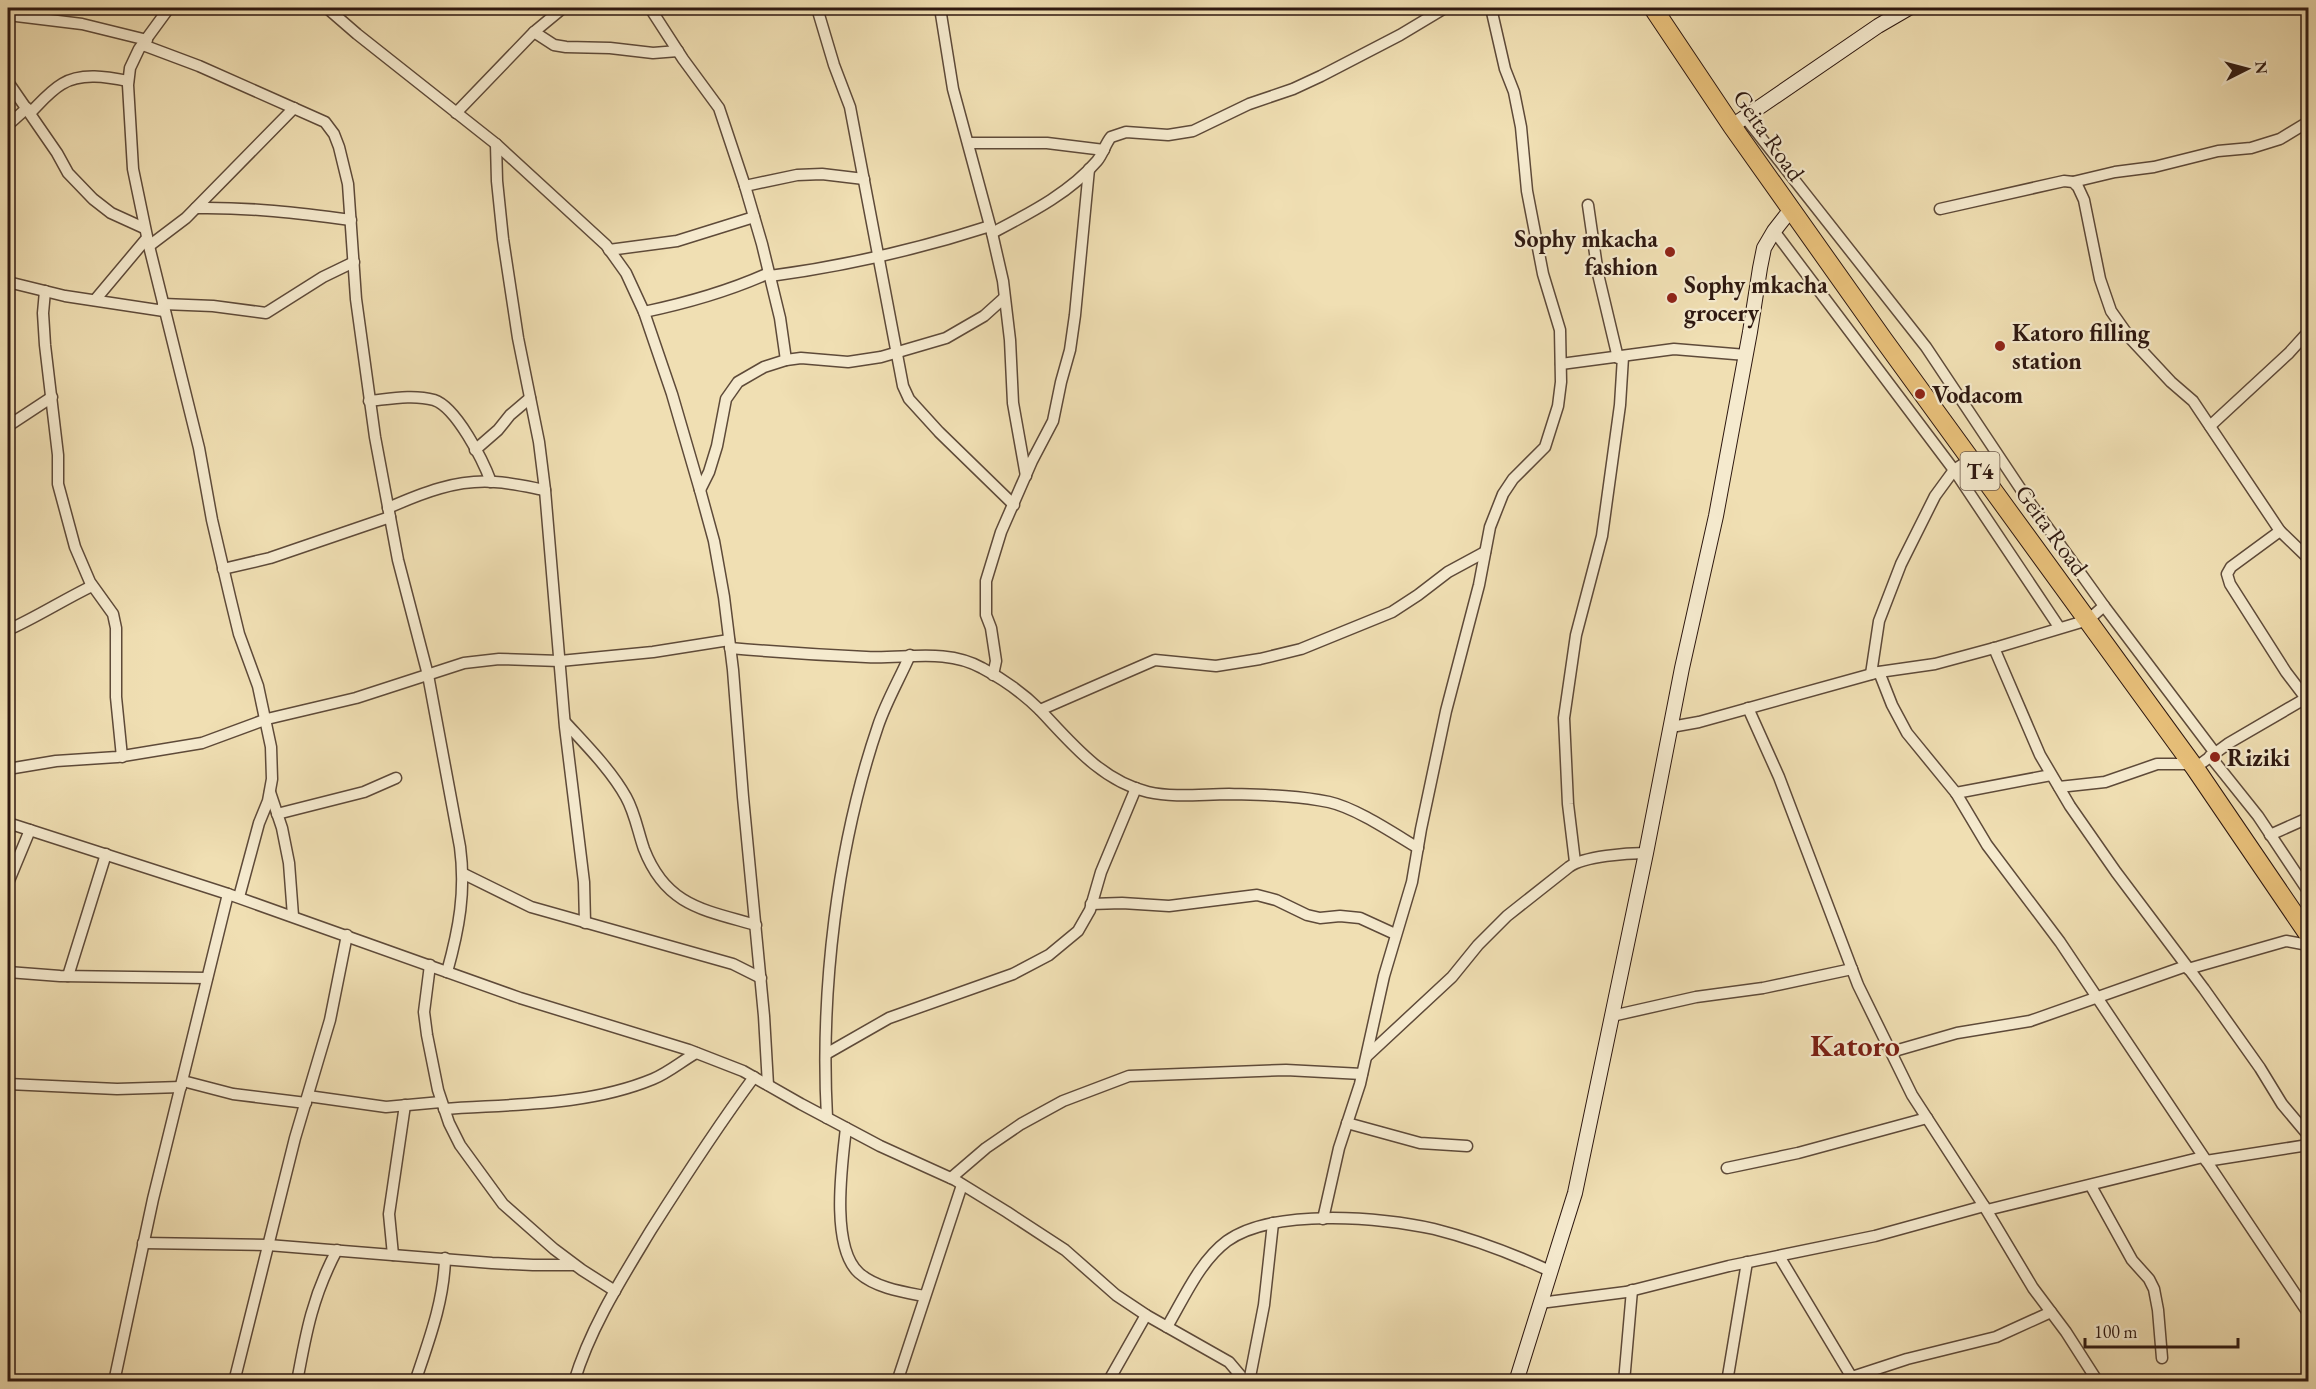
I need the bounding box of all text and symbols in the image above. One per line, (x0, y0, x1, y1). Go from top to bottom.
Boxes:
north arrow (2217, 39, 2277, 99)
text: N (2250, 60, 2273, 75)
street label: Geita Road (1726, 83, 1812, 188)
place label: Sophy mkacha fashion (1514, 223, 1658, 282)
marker: Sophy mkacha fashion (1663, 245, 1677, 259)
place label: Sophy mkacha grocery (1684, 269, 1828, 329)
marker: Sophy mkacha grocery (1665, 291, 1679, 305)
place label: Katoro filling station (2012, 317, 2151, 376)
marker: Katoro filling station (1993, 339, 2007, 353)
place label: Vodacom (1932, 379, 2023, 410)
marker: Vodacom (1913, 387, 1927, 401)
road number: T4 (1960, 452, 2000, 490)
street label: Geita Road (2009, 478, 2096, 582)
place label: Riziki (2227, 742, 2290, 773)
marker: Riziki (2208, 750, 2222, 764)
district label: Katoro (1810, 1026, 1900, 1065)
scale bar (2085, 1311, 2238, 1349)
text: 100 m (2094, 1320, 2138, 1343)

